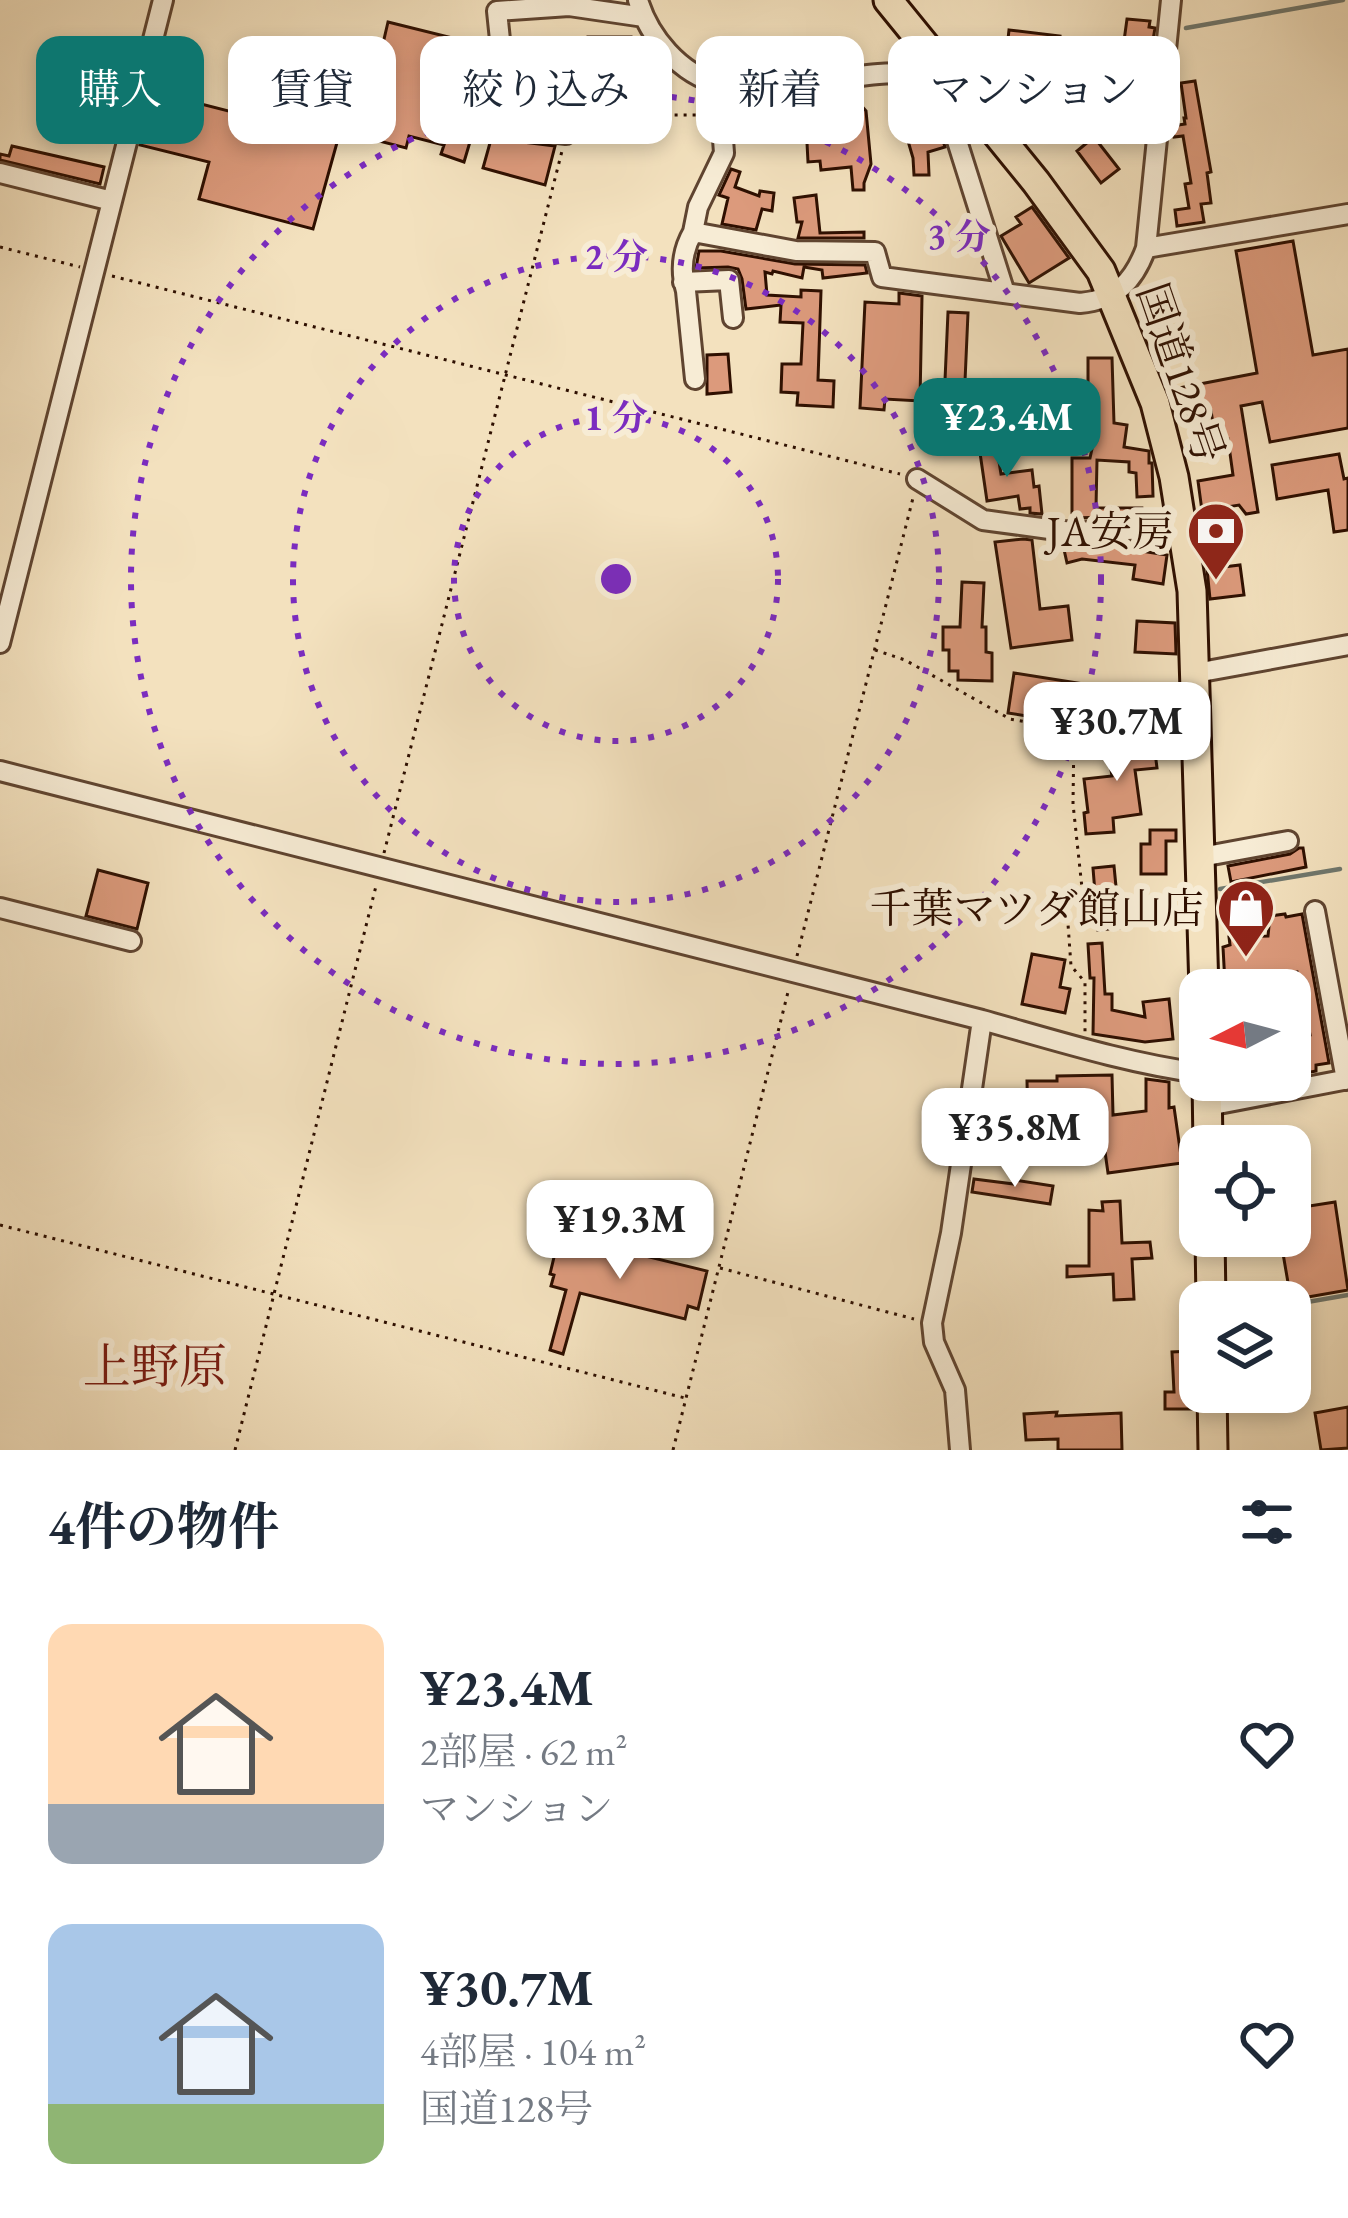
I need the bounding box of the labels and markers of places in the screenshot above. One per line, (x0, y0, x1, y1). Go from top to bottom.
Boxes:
pin: ¥23.4M (909, 378, 1105, 480)
bank icon: JA安房 (1185, 500, 1247, 582)
place label: JA安房 (1044, 504, 1174, 559)
centre of rings (595, 558, 637, 600)
pin: ¥30.7M (1019, 682, 1215, 784)
shop icon: 千葉マツダ館山店 (1215, 877, 1277, 959)
place label: 千葉マツダ館山店 (870, 881, 1204, 936)
pin: ¥35.8M (917, 1088, 1113, 1190)
pin: ¥19.3M (522, 1180, 718, 1282)

